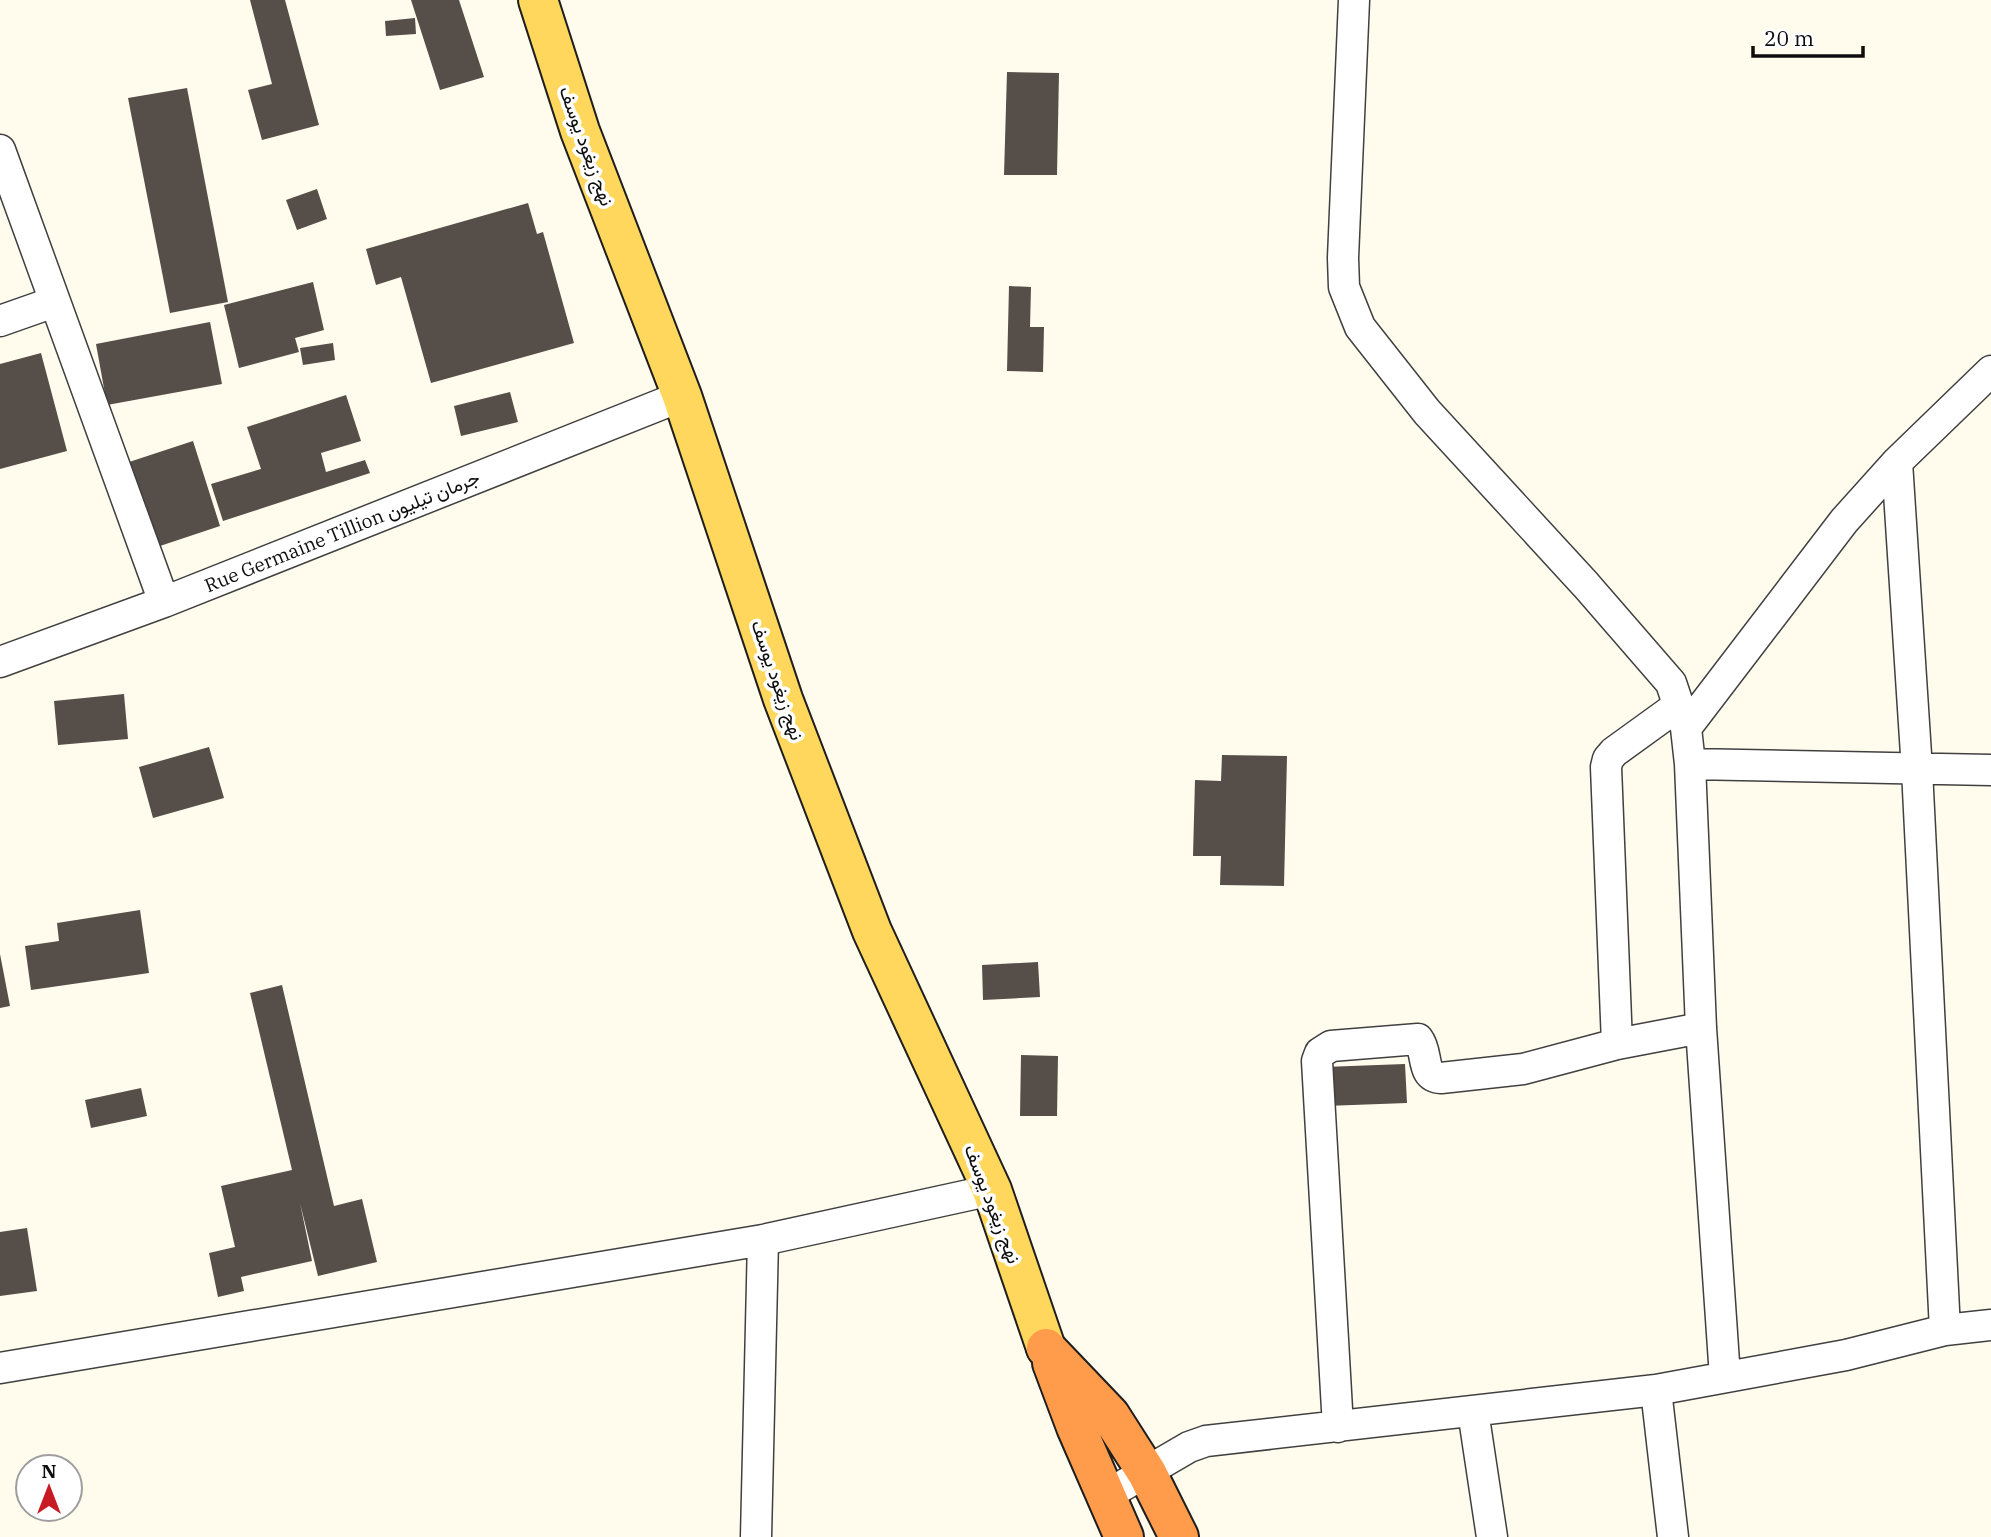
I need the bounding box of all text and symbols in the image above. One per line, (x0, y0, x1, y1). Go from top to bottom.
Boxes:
scale bar (1753, 14, 1863, 58)
text: 20 m (1764, 24, 1814, 52)
street label: نهج زيغود يوسف (552, 83, 620, 210)
street label: Rue Germaine Tillion جرمان تيليون (201, 465, 483, 597)
street label: نهج زيغود يوسف (744, 617, 810, 744)
street label: نهج زيغود يوسف (957, 1141, 1027, 1268)
north arrow (14, 1453, 84, 1523)
text: N (41, 1459, 57, 1483)

